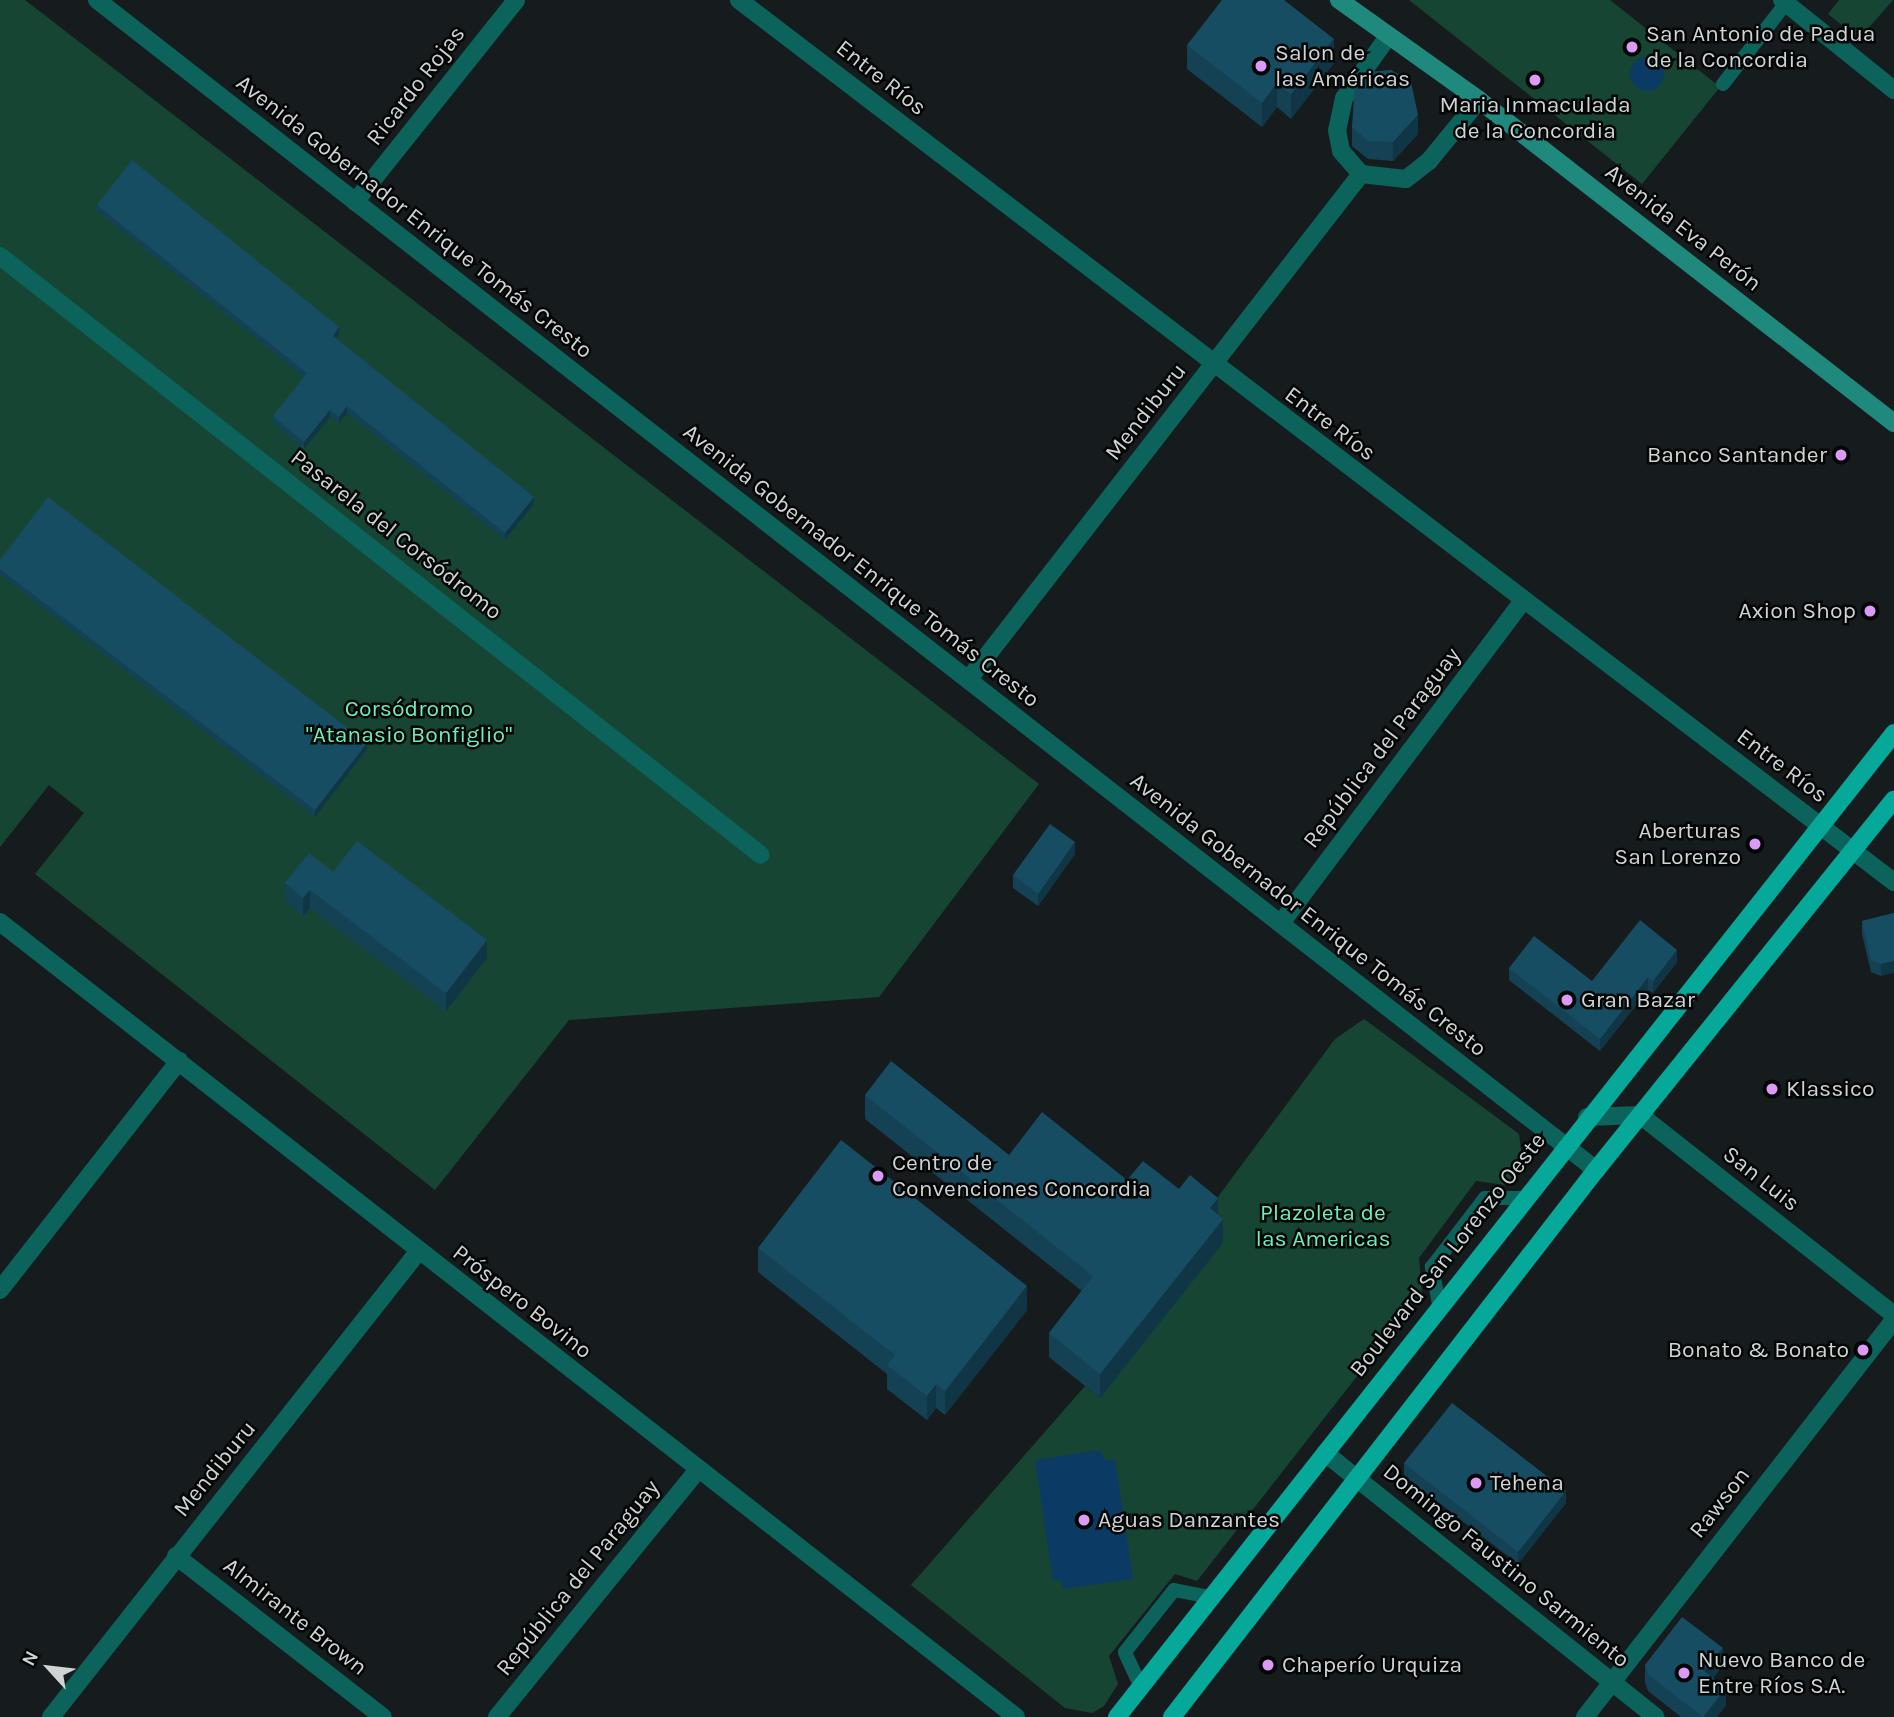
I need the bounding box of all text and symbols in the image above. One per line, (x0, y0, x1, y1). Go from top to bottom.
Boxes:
place label: San Antonio de Padua de la Concordia (1646, 20, 1875, 74)
street label: Ricardo Rojas (361, 21, 471, 151)
street label: Entre Ríos (830, 34, 932, 122)
place label: Salon de las Américas (1275, 39, 1410, 93)
marker: San Antonio de Padua de la Concordia (1624, 39, 1640, 55)
marker: Salon de las Américas (1253, 58, 1269, 74)
street label: Avenida Gobernador Enrique Tomás Cresto (230, 69, 598, 365)
marker: Maria Inmaculada de la Concordia (1527, 72, 1543, 88)
place label: Maria Inmaculada de la Concordia (1439, 91, 1631, 145)
street label: Avenida Eva Perón (1599, 158, 1767, 298)
street label: Mendiburu (1100, 358, 1192, 466)
street label: Entre Ríos (1279, 381, 1381, 467)
street label: Avenida Gobernador Enrique Tomás Cresto (677, 418, 1045, 714)
place label: Banco Santander (1647, 441, 1827, 469)
street label: Pasarela del Corsódromo (285, 444, 507, 626)
marker: Banco Santander (1833, 447, 1849, 463)
place label: Axion Shop (1738, 597, 1856, 625)
marker: Axion Shop (1862, 603, 1878, 619)
street label: República del Paraguay (1298, 642, 1466, 854)
park label: Corsódromo "Atanasio Bonfiglio" (306, 695, 512, 749)
street label: Entre Ríos (1731, 723, 1833, 809)
street label: Avenida Gobernador Enrique Tomás Cresto (1124, 767, 1492, 1063)
place label: Aberturas San Lorenzo (1614, 817, 1741, 871)
marker: Aberturas San Lorenzo (1747, 836, 1763, 852)
place label: Gran Bazar (1581, 986, 1695, 1014)
marker: Gran Bazar (1559, 992, 1575, 1008)
place label: Klassico (1786, 1075, 1875, 1103)
marker: Klassico (1764, 1081, 1780, 1097)
street label: Boulevard San Lorenzo Oeste (1344, 1127, 1552, 1383)
street label: San Luis (1717, 1141, 1805, 1217)
place label: Centro de Convenciones Concordia (892, 1149, 1151, 1203)
marker: Centro de Convenciones Concordia (870, 1168, 886, 1184)
park label: Plazoleta de las Americas (1256, 1199, 1390, 1253)
street label: Próspero Bovino (447, 1239, 597, 1365)
place label: Bonato & Bonato (1668, 1336, 1849, 1364)
marker: Bonato & Bonato (1855, 1342, 1871, 1358)
street label: Mendiburu (168, 1415, 262, 1523)
street label: Domingo Faustino Sarmiento (1377, 1458, 1635, 1674)
street label: Rawson (1684, 1462, 1756, 1544)
place label: Tehena (1490, 1469, 1564, 1497)
street label: República del Paraguay (490, 1474, 666, 1682)
marker: Tehena (1468, 1475, 1484, 1491)
place label: Aguas Danzantes (1098, 1506, 1280, 1534)
marker: Aguas Danzantes (1076, 1512, 1092, 1528)
street label: Almirante Brown (218, 1552, 372, 1682)
north arrow (14, 1633, 84, 1703)
place label: Nuevo Banco de Entre Ríos S.A. (1698, 1646, 1865, 1700)
text: N (17, 1647, 43, 1670)
place label: Chaperío Urquiza (1282, 1651, 1462, 1679)
marker: Chaperío Urquiza (1260, 1657, 1276, 1673)
marker: Nuevo Banco de Entre Ríos S.A. (1676, 1665, 1692, 1681)

